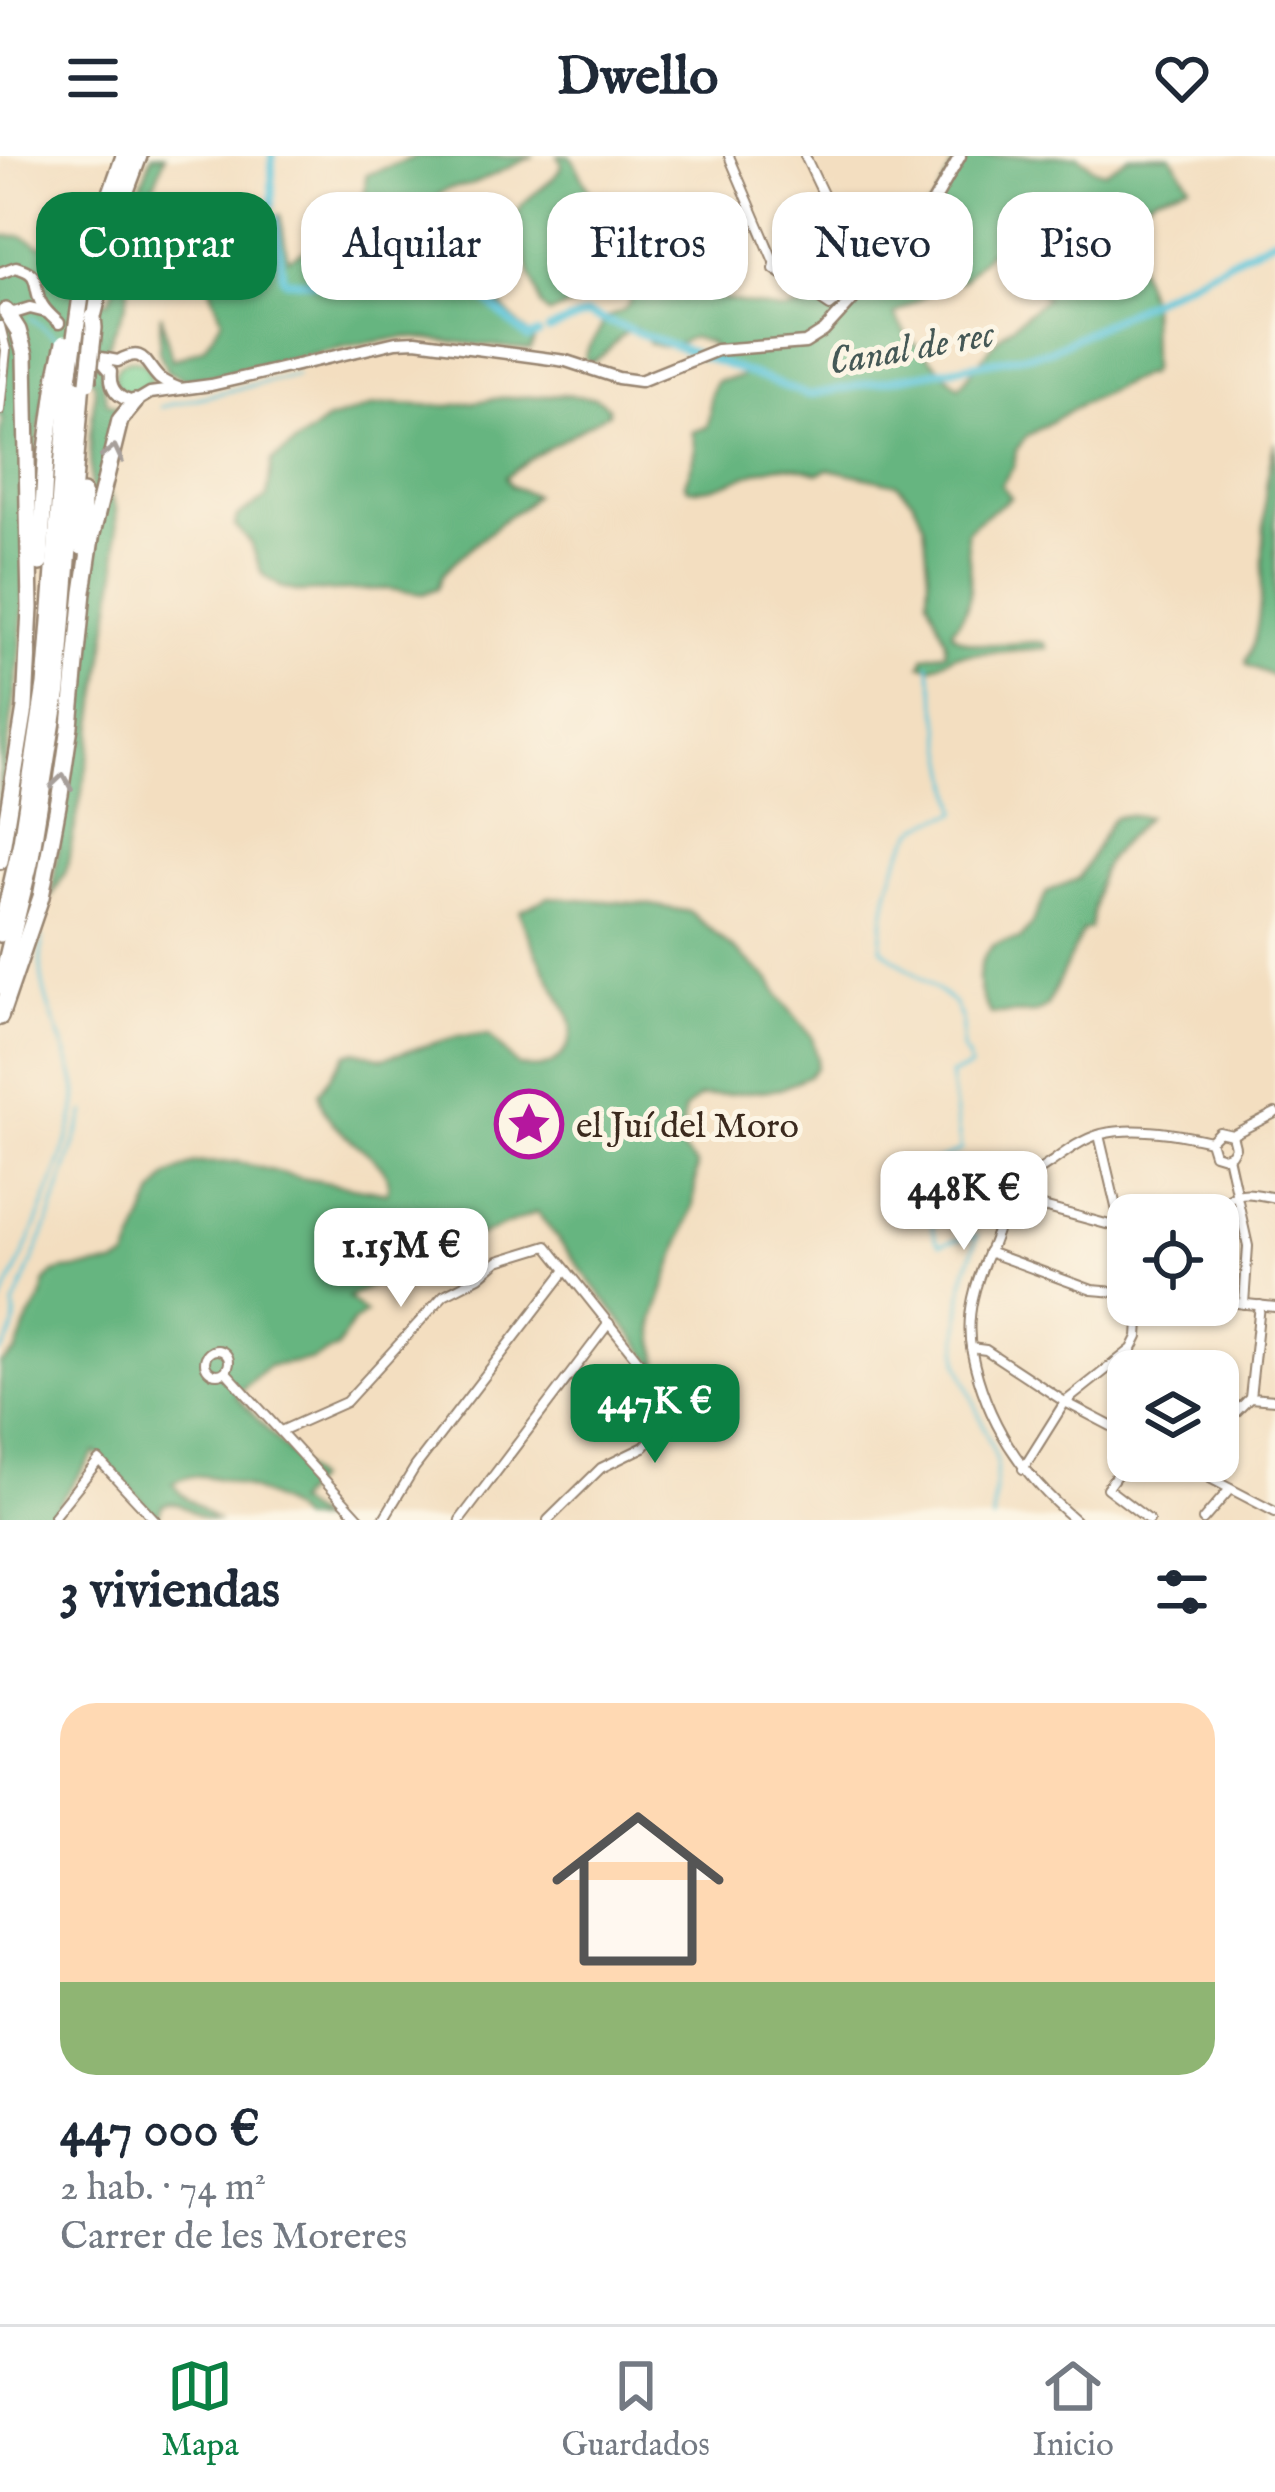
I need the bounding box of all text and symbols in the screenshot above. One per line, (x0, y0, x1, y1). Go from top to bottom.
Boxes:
text: Dwello (557, 44, 718, 113)
icon: menu (60, 45, 126, 111)
icon: heart (1149, 45, 1215, 111)
chip: Comprar (36, 192, 277, 300)
chip: Alquilar (301, 192, 523, 300)
chip: Filtros (547, 192, 748, 300)
chip: Nuevo (772, 192, 973, 300)
chip: Piso (997, 192, 1154, 300)
water label: Canal de rec (825, 311, 999, 388)
one-way arrow (99, 444, 124, 464)
one-way arrow (48, 773, 74, 792)
place icon: el Juí del Moro (494, 1089, 564, 1159)
place label: el Juí del Moro (576, 1104, 799, 1150)
pin: 448K € (866, 1151, 1062, 1253)
text: 448K € (907, 1165, 1021, 1214)
map controls (1107, 1194, 1239, 1482)
button: locate (1107, 1194, 1239, 1326)
pin: 1.15M € (290, 1208, 512, 1310)
text: 1.15M € (341, 1222, 461, 1271)
button: layers (1107, 1350, 1239, 1482)
pin: 447K € (557, 1364, 753, 1466)
text: 447K € (598, 1378, 712, 1427)
icon: filters (1149, 1559, 1215, 1625)
text: 3 viviendas (60, 1560, 280, 1625)
icon: home (530, 1781, 746, 1997)
text: 447 000 € (60, 2099, 260, 2164)
text: 2 hab. · 74 m² (60, 2164, 266, 2213)
text: Carrer de les Moreres (60, 2213, 407, 2262)
tab: Mapa (161, 2353, 239, 2467)
tab: Guardados (561, 2353, 710, 2467)
tab: Inicio (1033, 2353, 1114, 2467)

